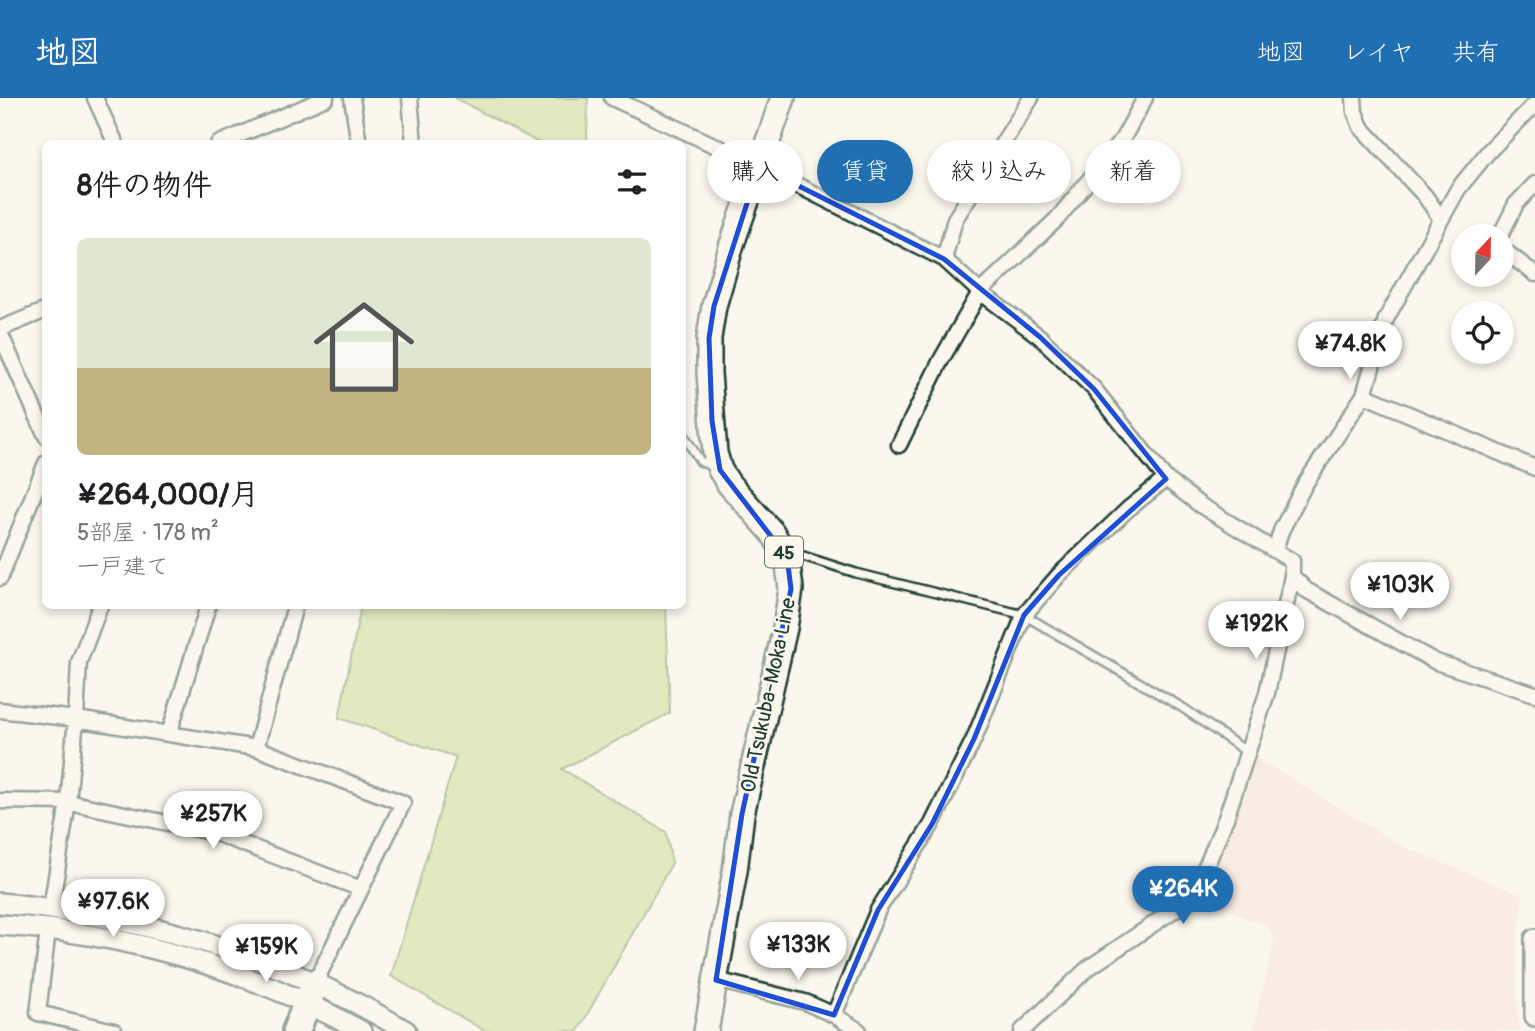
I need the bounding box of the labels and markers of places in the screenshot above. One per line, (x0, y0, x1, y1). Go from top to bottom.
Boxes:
pin: ¥74.8K (1293, 322, 1407, 381)
pin: ¥103K (1351, 562, 1449, 622)
pin: ¥192K (1207, 602, 1305, 661)
pin: ¥257K (164, 792, 262, 851)
pin: ¥264K (1134, 866, 1232, 926)
pin: ¥97.6K (56, 880, 170, 939)
pin: ¥133K (749, 922, 847, 982)
pin: ¥159K (217, 924, 315, 984)

